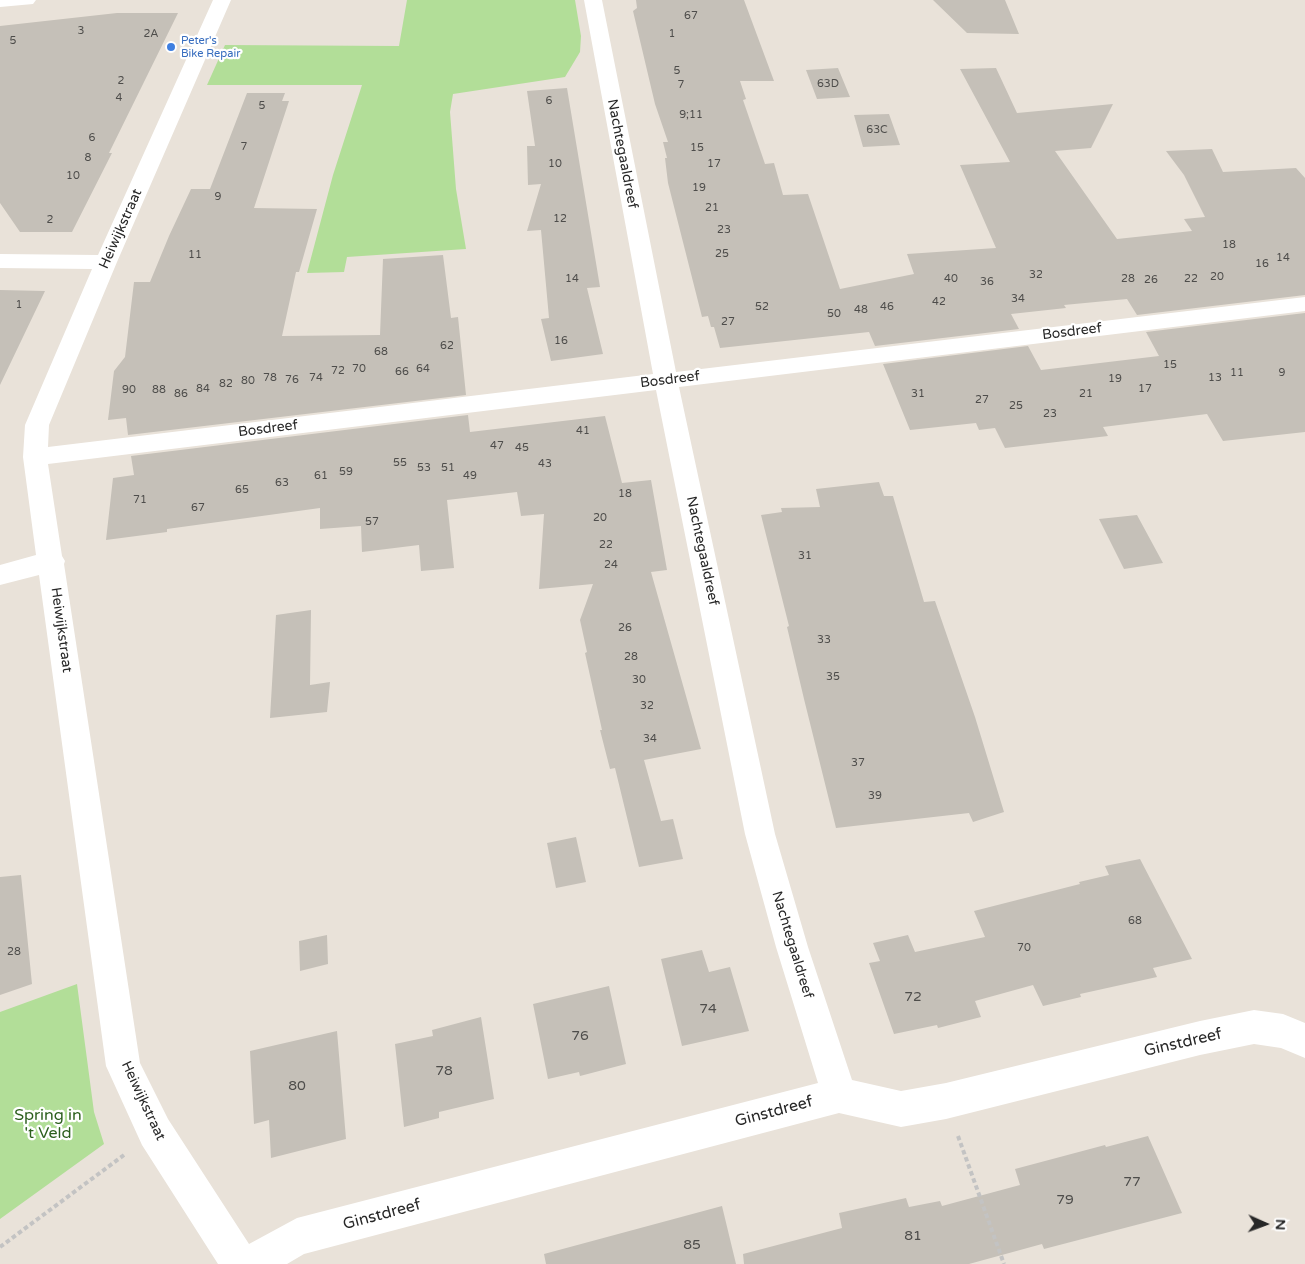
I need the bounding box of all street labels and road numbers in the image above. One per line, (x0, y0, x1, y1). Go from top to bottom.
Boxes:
street label: Nachtegaaldreef (603, 98, 641, 210)
street label: Heiwijkstraat (96, 186, 146, 272)
street label: Bosdreef (1041, 320, 1103, 344)
street label: Bosdreef (639, 368, 701, 392)
street label: Bosdreef (237, 417, 299, 441)
street label: Nachtegaaldreef (682, 495, 722, 607)
street label: Heiwijkstraat (47, 586, 75, 674)
street label: Nachtegaaldreef (768, 889, 816, 1001)
street label: Ginstdreef (1142, 1025, 1224, 1061)
street label: Heiwijkstraat (117, 1059, 169, 1143)
street label: Ginstdreef (733, 1092, 815, 1132)
street label: Ginstdreef (341, 1195, 423, 1235)

